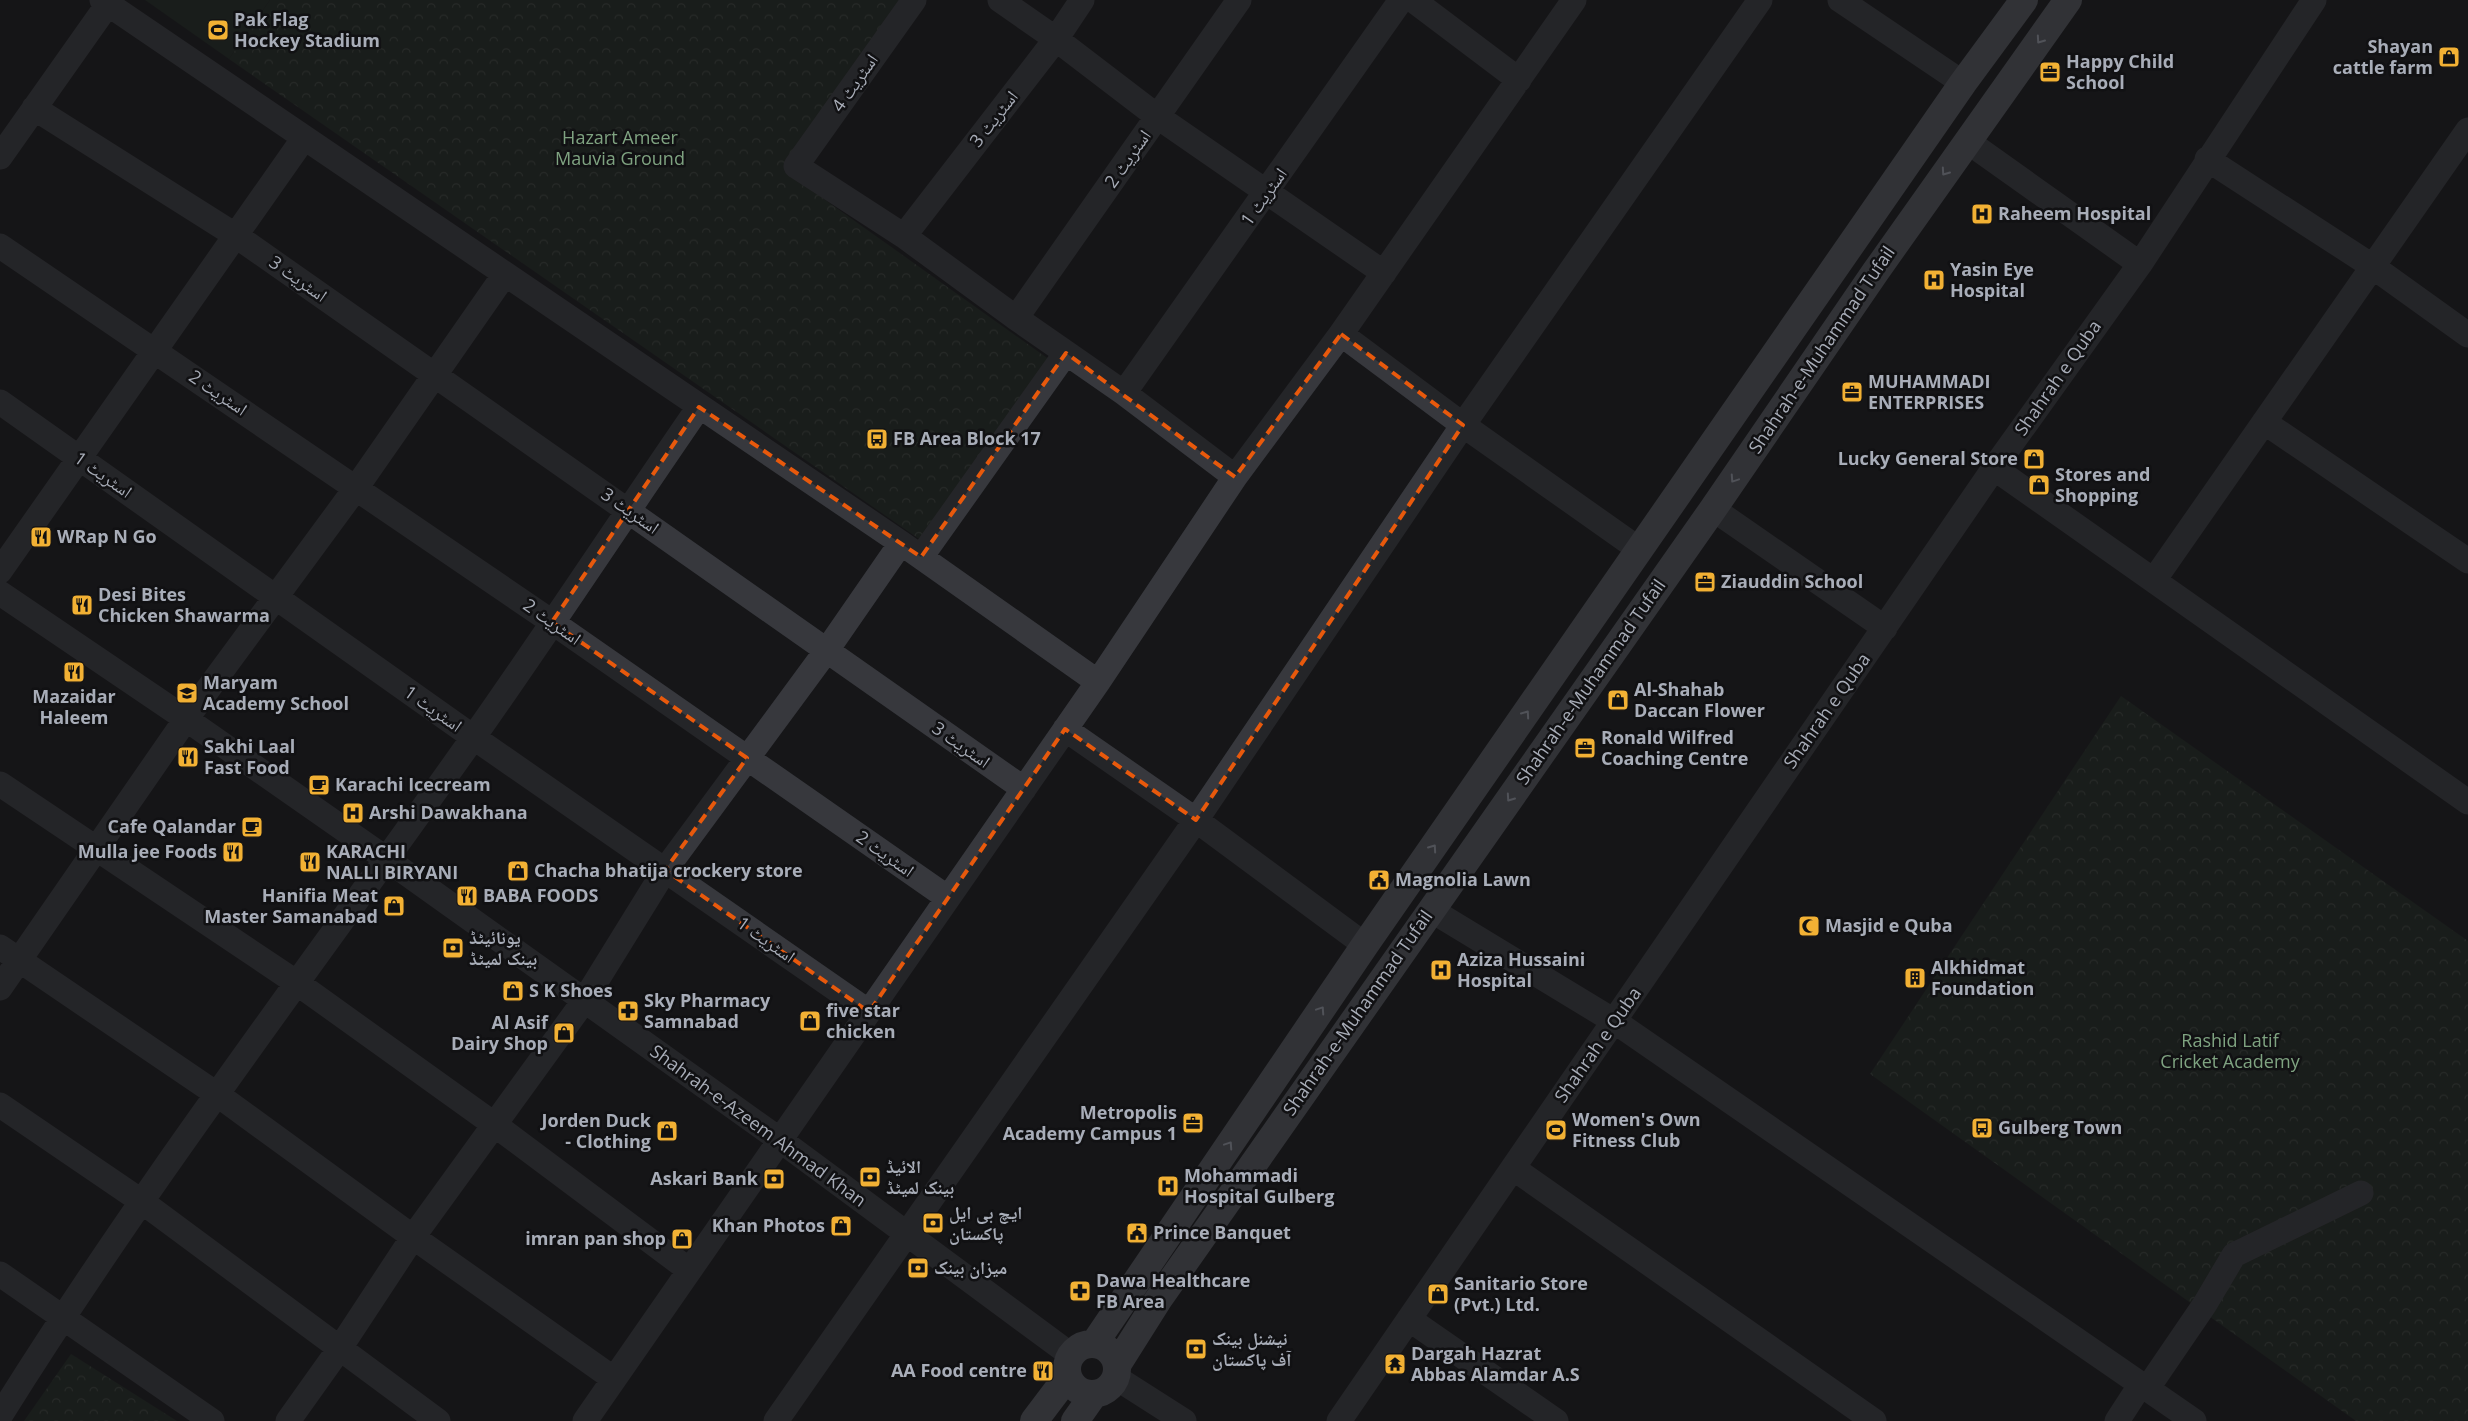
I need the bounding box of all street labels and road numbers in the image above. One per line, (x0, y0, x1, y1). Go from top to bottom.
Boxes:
street label: اسٹریٹ 4 (825, 49, 883, 116)
street label: اسٹریٹ 3 (964, 85, 1023, 152)
street label: اسٹریٹ 2 (1098, 125, 1156, 192)
street label: اسٹریٹ 1 (1234, 163, 1292, 230)
street label: Shahrah-e-Muhammad Tufail (1743, 241, 1900, 458)
street label: اسٹریٹ 3 (265, 249, 332, 307)
street label: Shahrah e Quba (2008, 315, 2106, 440)
street label: اسٹریٹ 2 (185, 364, 253, 420)
street label: اسٹریٹ 1 (70, 445, 137, 503)
street label: اسٹریٹ 3 (597, 481, 664, 539)
street label: Shahrah-e-Muhammad Tufail (1510, 574, 1670, 789)
street label: اسٹریٹ 2 (519, 592, 586, 650)
street label: Shahrah e Quba (1777, 648, 1875, 773)
street label: اسٹریٹ 1 (400, 679, 467, 737)
street label: اسٹریٹ 3 (928, 715, 995, 773)
street label: اسٹریٹ 2 (852, 824, 919, 882)
street label: Shahrah-e-Muhammad Tufail (1277, 905, 1437, 1120)
street label: اسٹریٹ 1 (733, 910, 800, 968)
street label: Shahrah e Quba (1548, 982, 1646, 1107)
street label: Shahrah-e-Azeem Ahmad Khan (646, 1039, 871, 1212)

